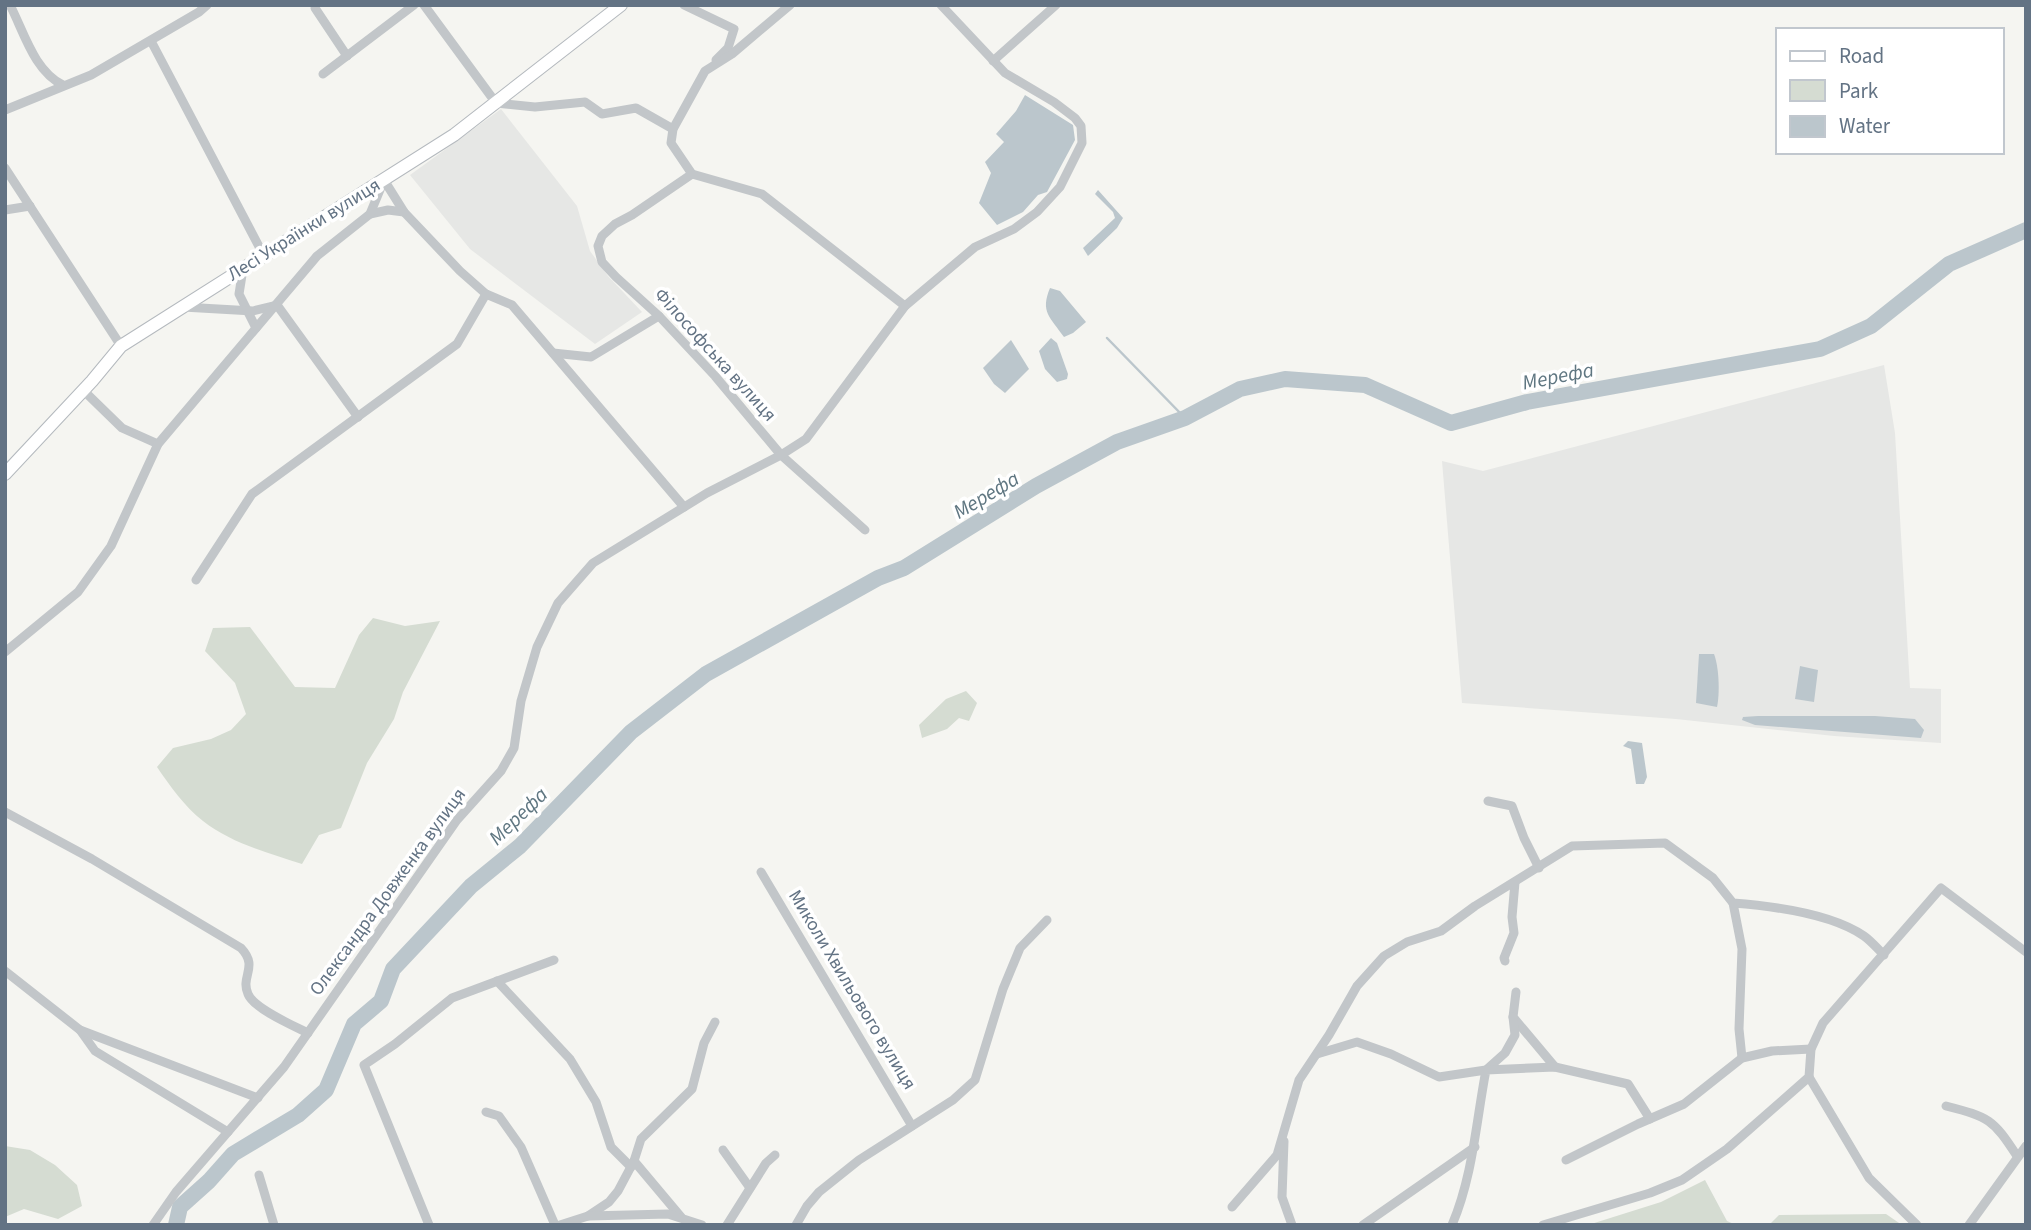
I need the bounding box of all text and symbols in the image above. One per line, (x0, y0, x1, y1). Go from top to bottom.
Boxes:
legend (1776, 28, 2003, 154)
text: Road (1839, 41, 1884, 71)
text: Park (1839, 76, 1879, 106)
text: Water (1839, 111, 1891, 141)
street label: Лесі Українки вулиця (222, 172, 386, 288)
street label: Філософська вулиця (648, 282, 782, 428)
water label: Мерефа (1520, 354, 1596, 398)
water label: Мерефа (947, 464, 1025, 526)
water label: Мерефа (482, 780, 554, 852)
street label: Олександра Довженка вулиця (303, 783, 473, 1001)
street label: Миколи Хвильового вулиця (781, 885, 923, 1095)

